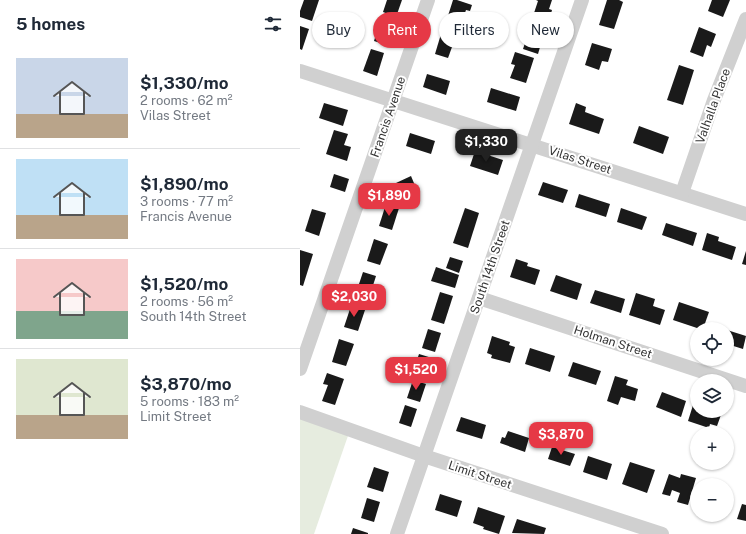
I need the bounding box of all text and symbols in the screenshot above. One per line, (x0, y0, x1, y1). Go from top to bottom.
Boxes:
chip: Buy (312, 12, 365, 48)
chip: Rent (373, 12, 431, 48)
chip: Filters (439, 12, 509, 48)
chip: New (517, 12, 574, 48)
icon: filters (262, 13, 284, 35)
text: 5 homes (16, 14, 85, 34)
street label: Valhalla Place (693, 66, 733, 146)
text: $1,330/mo (140, 73, 229, 93)
icon: home (48, 74, 96, 122)
street label: Francis Avenue (368, 74, 408, 159)
text: 2 rooms · 62 m² (140, 93, 233, 108)
text: Vilas Street (140, 108, 211, 123)
pin: $1,330 (453, 129, 519, 163)
text: $1,330 (464, 134, 508, 149)
street label: Vilas Street (547, 143, 614, 177)
text: $1,890/mo (140, 174, 229, 194)
icon: home (48, 175, 96, 223)
pin: $1,890 (356, 183, 422, 217)
text: $1,890 (367, 188, 411, 203)
text: 3 rooms · 77 m² (140, 194, 233, 209)
text: Francis Avenue (140, 209, 232, 224)
street label: South 14th Street (467, 218, 513, 316)
text: $1,520/mo (140, 274, 228, 294)
icon: home (48, 275, 96, 323)
pin: $2,030 (321, 284, 387, 318)
text: $2,030 (331, 289, 377, 304)
text: 2 rooms · 56 m² (140, 294, 233, 309)
text: South 14th Street (140, 309, 246, 324)
map controls (690, 322, 734, 522)
button: locate (690, 322, 734, 366)
street label: Holman Street (572, 323, 654, 361)
pin: $1,520 (383, 357, 449, 391)
text: $1,520 (394, 362, 438, 377)
text: $3,870/mo (140, 374, 232, 394)
button: layers (690, 374, 734, 418)
icon: home (48, 375, 96, 423)
text: 5 rooms · 183 m² (140, 394, 239, 409)
text: Limit Street (140, 409, 211, 424)
pin: $3,870 (528, 422, 594, 456)
button: + (690, 426, 734, 470)
text: $3,870 (538, 427, 584, 442)
street label: Limit Street (446, 458, 514, 492)
button: − (690, 478, 734, 522)

